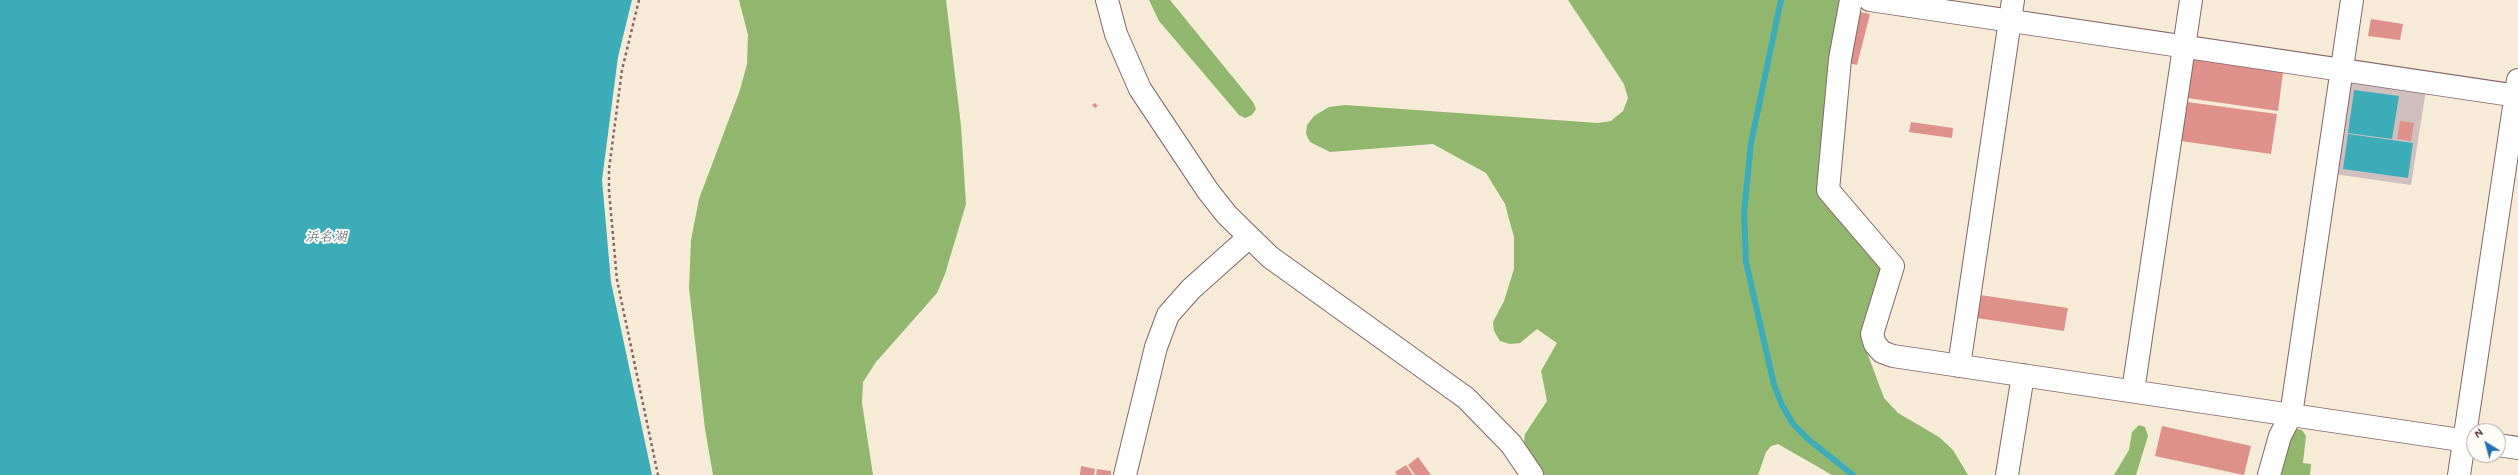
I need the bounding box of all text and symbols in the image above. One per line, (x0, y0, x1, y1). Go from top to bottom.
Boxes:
water label: 浜名湖 (305, 230, 347, 246)
north arrow (2466, 423, 2506, 463)
text: N (2472, 426, 2487, 442)

